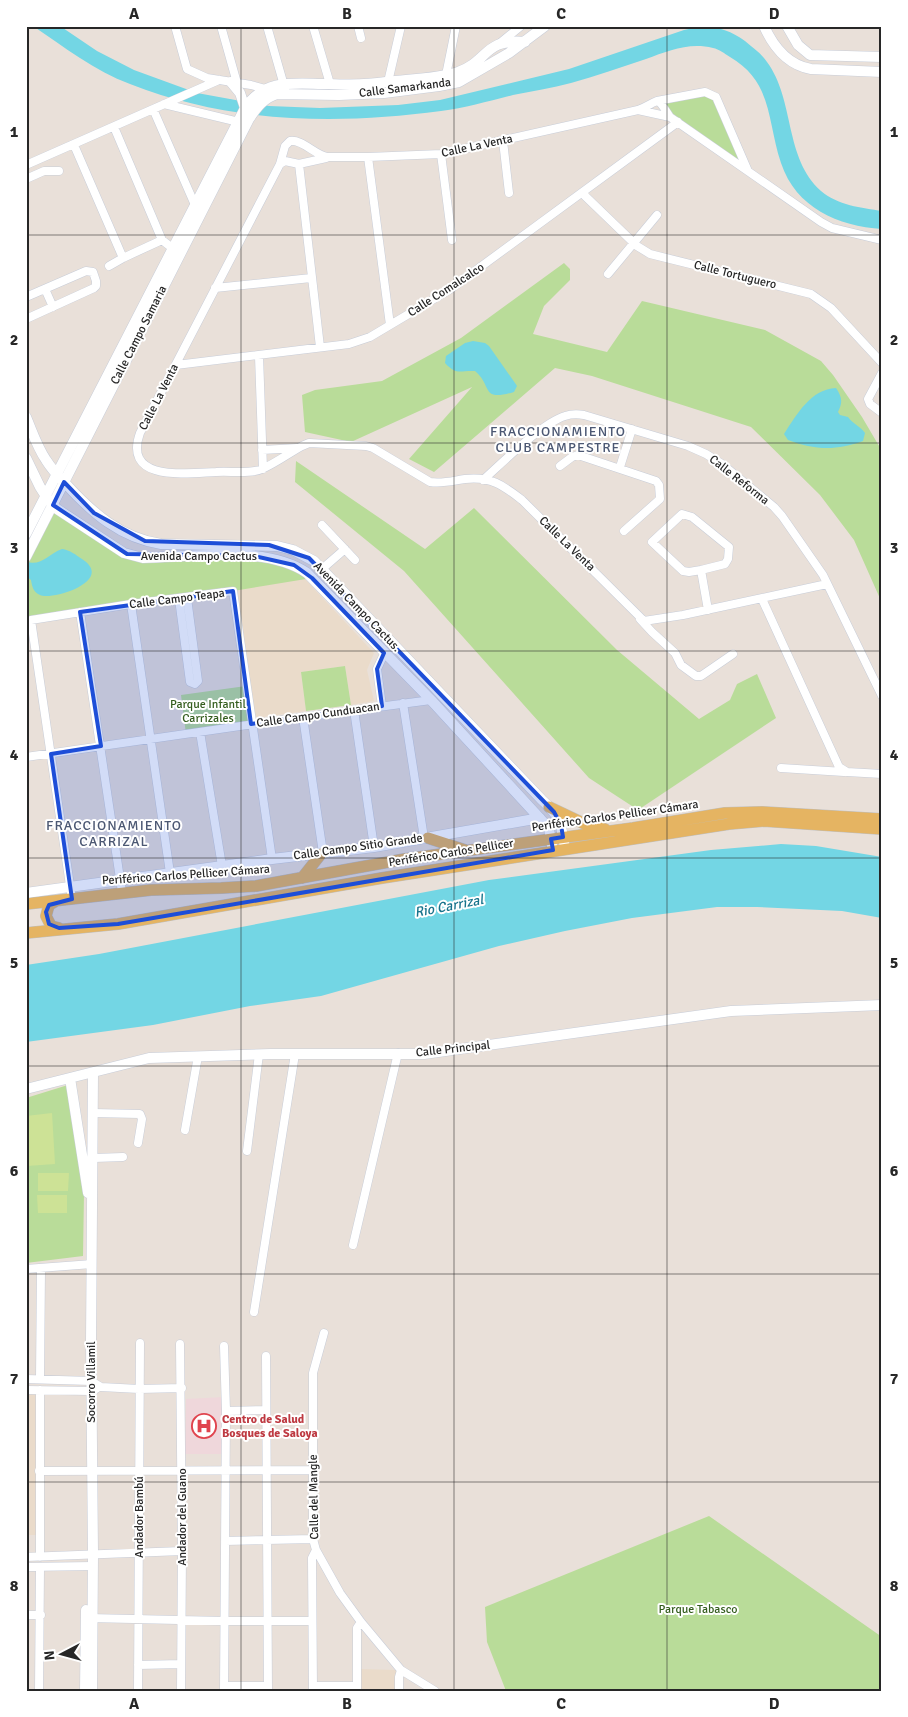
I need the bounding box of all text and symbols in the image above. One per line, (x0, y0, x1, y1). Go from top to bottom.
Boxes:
text: A (129, 4, 140, 24)
text: B (342, 4, 352, 24)
text: C (556, 4, 566, 24)
text: D (769, 4, 780, 24)
street label: Calle Samarkanda (358, 75, 452, 101)
text: 1 (10, 122, 19, 142)
text: 1 (890, 122, 899, 142)
street label: Calle La Venta (440, 131, 514, 161)
street label: Calle Tortuguero (692, 257, 778, 293)
street label: Calle Comalcalco (405, 260, 487, 320)
street label: Calle Campo Samaria (108, 283, 170, 387)
text: 2 (10, 330, 18, 350)
text: 2 (890, 330, 898, 350)
street label: Calle La Venta (136, 361, 182, 433)
district label: FRACCIONAMIENTO CLUB CAMPESTRE (490, 423, 626, 456)
street label: Calle Reforma (706, 452, 772, 508)
street label: Calle La Venta (536, 513, 598, 575)
text: 3 (10, 538, 18, 558)
text: 3 (890, 538, 898, 558)
street label: Avenida Campo Cactus (141, 549, 257, 564)
street label: Avenida Campo Cactus. (310, 559, 404, 655)
street label: Calle Campo Teapa (128, 586, 226, 612)
park label: Parque Infantil Carrizales (170, 697, 247, 726)
street label: Calle Campo Cunduacan (255, 699, 381, 731)
text: 4 (10, 745, 19, 765)
text: 4 (890, 745, 899, 765)
street label: Periférico Carlos Pellicer Cámara (531, 797, 699, 835)
district label: FRACCIONAMIENTO CARRIZAL (46, 817, 182, 850)
street label: Calle Campo Sitio Grande (293, 831, 423, 863)
street label: Periférico Carlos Pellicer (387, 836, 515, 870)
street label: Periférico Carlos Pellicer Cámara (102, 862, 270, 888)
water label: Rio Carrizal (413, 891, 486, 921)
text: 5 (10, 953, 18, 973)
text: 5 (890, 953, 898, 973)
street label: Calle Principal (415, 1038, 491, 1060)
text: 6 (10, 1161, 19, 1181)
text: 6 (890, 1161, 899, 1181)
street label: Socorro Villamil (84, 1341, 99, 1423)
text: 7 (10, 1369, 19, 1389)
text: 7 (890, 1369, 899, 1389)
place label: Centro de Salud Bosques de Saloya (222, 1412, 318, 1441)
hospital icon: Centro de Salud Bosques de Saloya (191, 1413, 217, 1439)
street label: Calle del Mangle (306, 1454, 322, 1540)
street label: Andador del Guano (175, 1468, 190, 1566)
street label: Andador Bambú (132, 1476, 147, 1558)
text: 8 (10, 1576, 19, 1596)
text: 8 (890, 1576, 899, 1596)
park label: Parque Tabasco (658, 1602, 738, 1617)
north arrow (38, 1630, 88, 1680)
text: N (41, 1650, 59, 1661)
text: A (129, 1694, 140, 1714)
text: B (342, 1694, 352, 1714)
text: C (556, 1694, 566, 1714)
text: D (769, 1694, 780, 1714)

